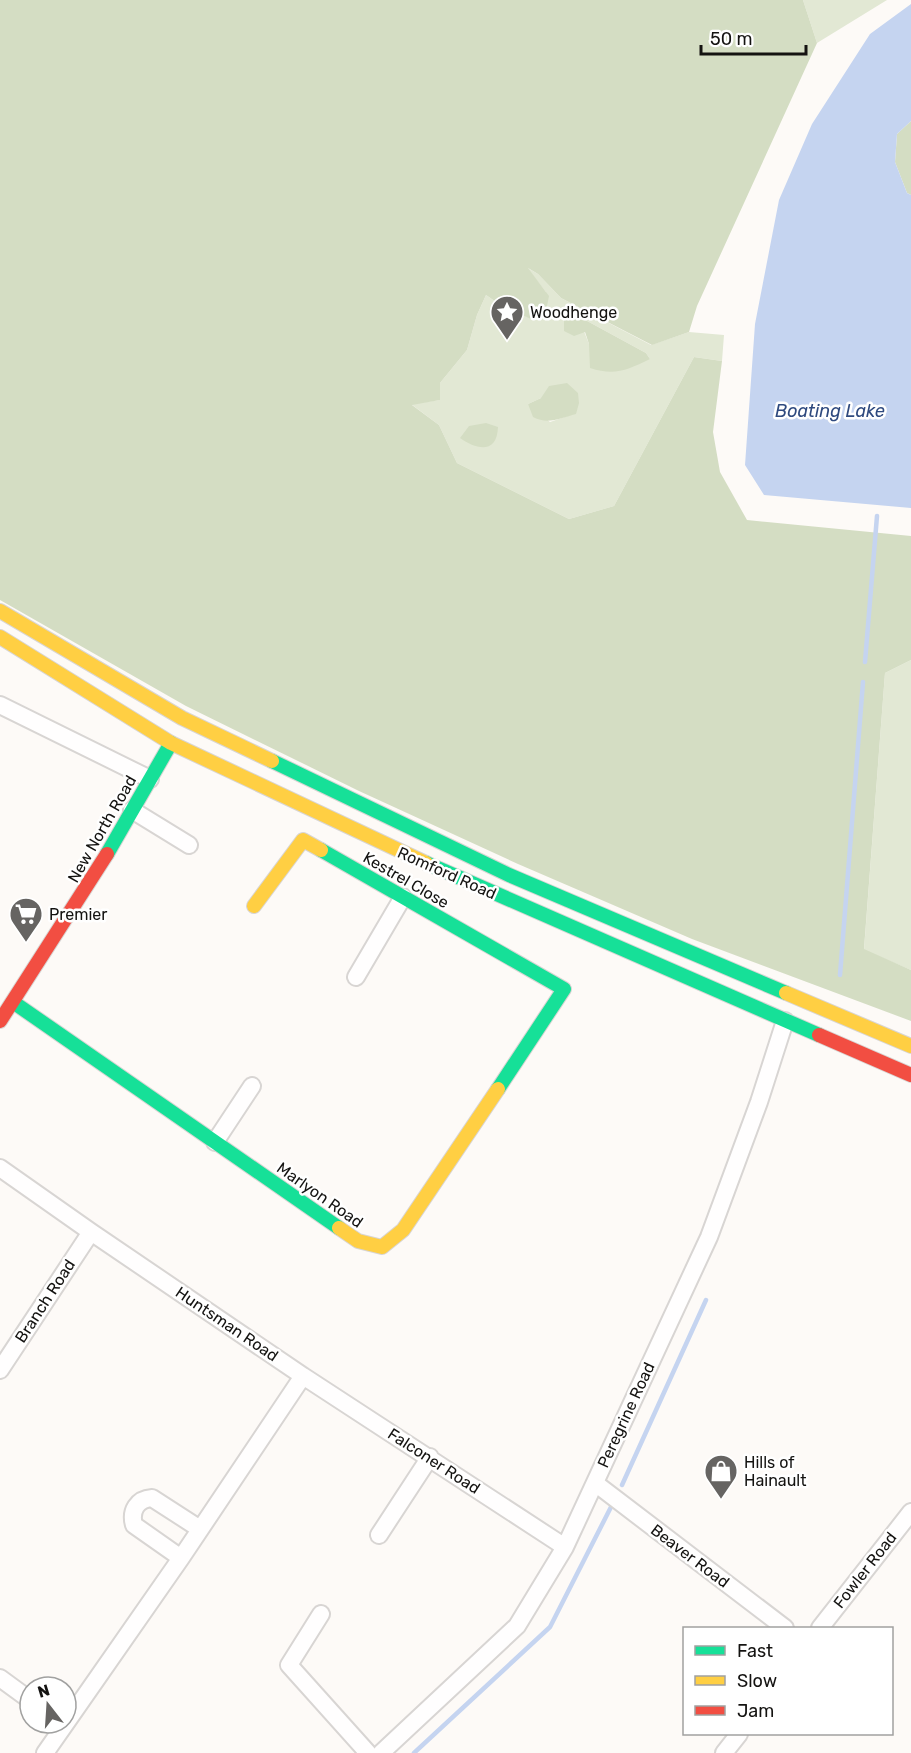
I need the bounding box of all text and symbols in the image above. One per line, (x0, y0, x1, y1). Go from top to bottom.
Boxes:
scale bar (701, 18, 806, 56)
text: 50 m (710, 28, 753, 50)
place icon: Woodhenge (489, 294, 525, 341)
place label: Woodhenge (530, 303, 617, 322)
water label: Boating Lake (775, 400, 885, 422)
street label: New North Road (64, 772, 140, 886)
street label: Romford Road (395, 843, 499, 903)
street label: Kestrel Close (360, 848, 452, 912)
supermarket icon: Premier (8, 896, 44, 943)
place label: Premier (49, 905, 107, 924)
street label: Marlyon Road (273, 1158, 367, 1232)
street label: Branch Road (11, 1256, 79, 1346)
street label: Huntsman Road (172, 1283, 282, 1365)
street label: Peregrine Road (593, 1359, 659, 1471)
street label: Falconer Road (384, 1424, 484, 1498)
shop icon: Hills of Hainault (703, 1453, 739, 1500)
place label: Hills of Hainault (744, 1453, 806, 1490)
street label: Beaver Road (647, 1520, 733, 1592)
street label: Fowler Road (829, 1528, 901, 1612)
legend (683, 1627, 893, 1735)
text: Fast (737, 1640, 773, 1662)
text: Slow (737, 1670, 777, 1692)
north arrow (18, 1675, 78, 1735)
text: N (35, 1680, 52, 1702)
text: Jam (737, 1700, 774, 1722)

